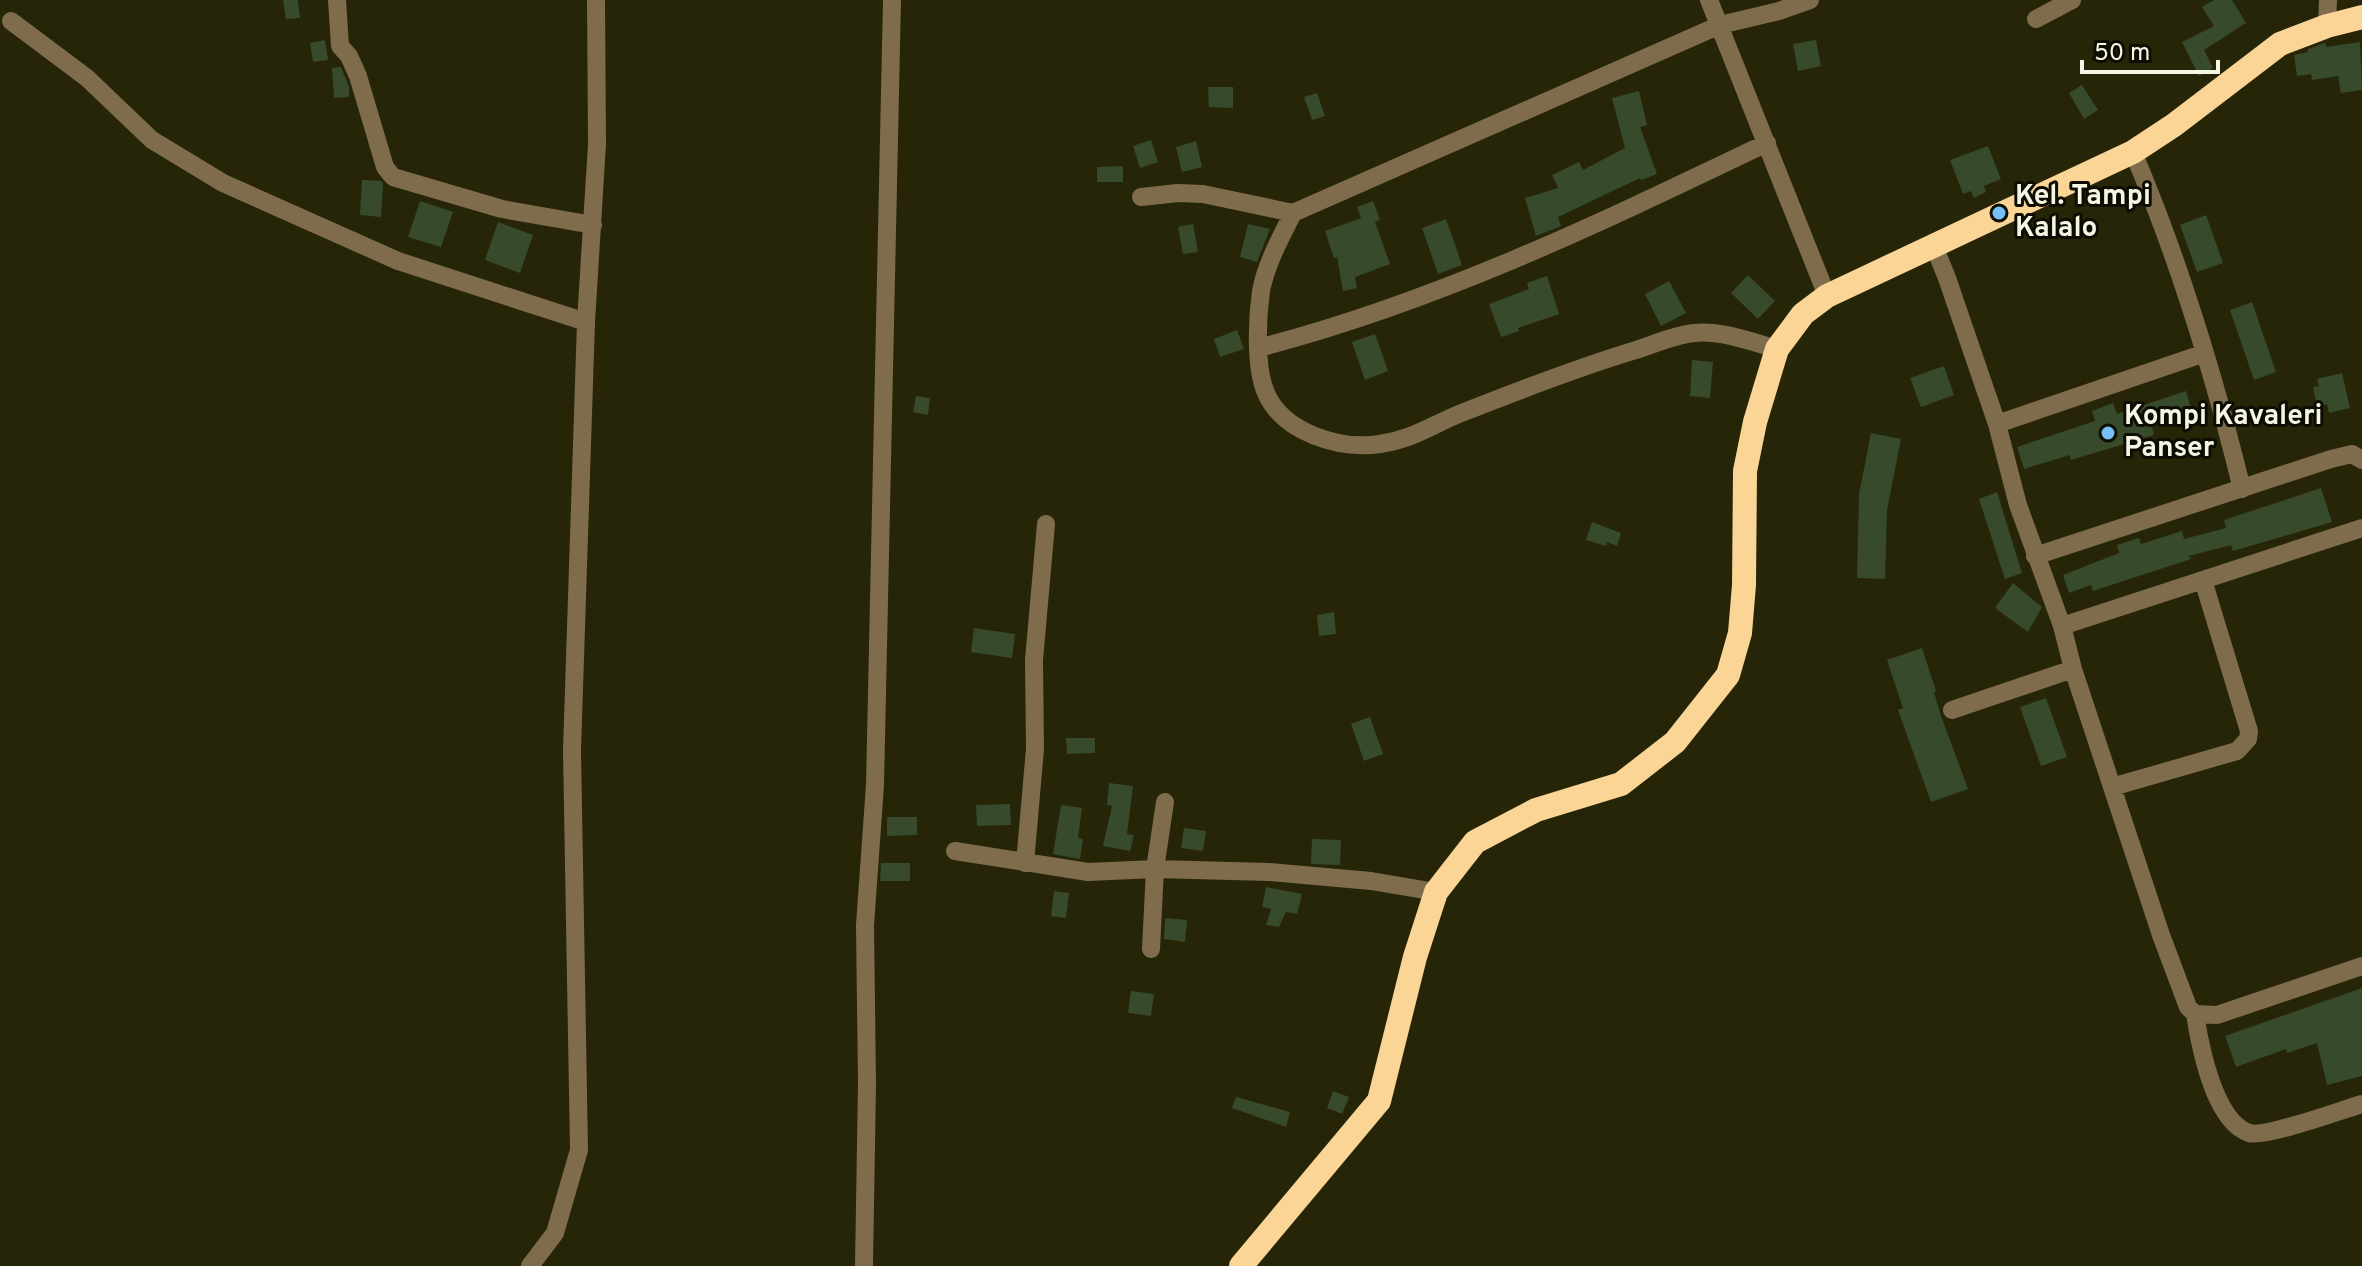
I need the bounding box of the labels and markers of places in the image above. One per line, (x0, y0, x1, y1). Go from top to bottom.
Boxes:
place label: Kel. Tampi Kalalo (2015, 179, 2151, 247)
marker: Kel. Tampi Kalalo (1990, 204, 2008, 222)
place label: Kompi Kavaleri Panser (2124, 399, 2322, 467)
marker: Kompi Kavaleri Panser (2099, 424, 2117, 442)

